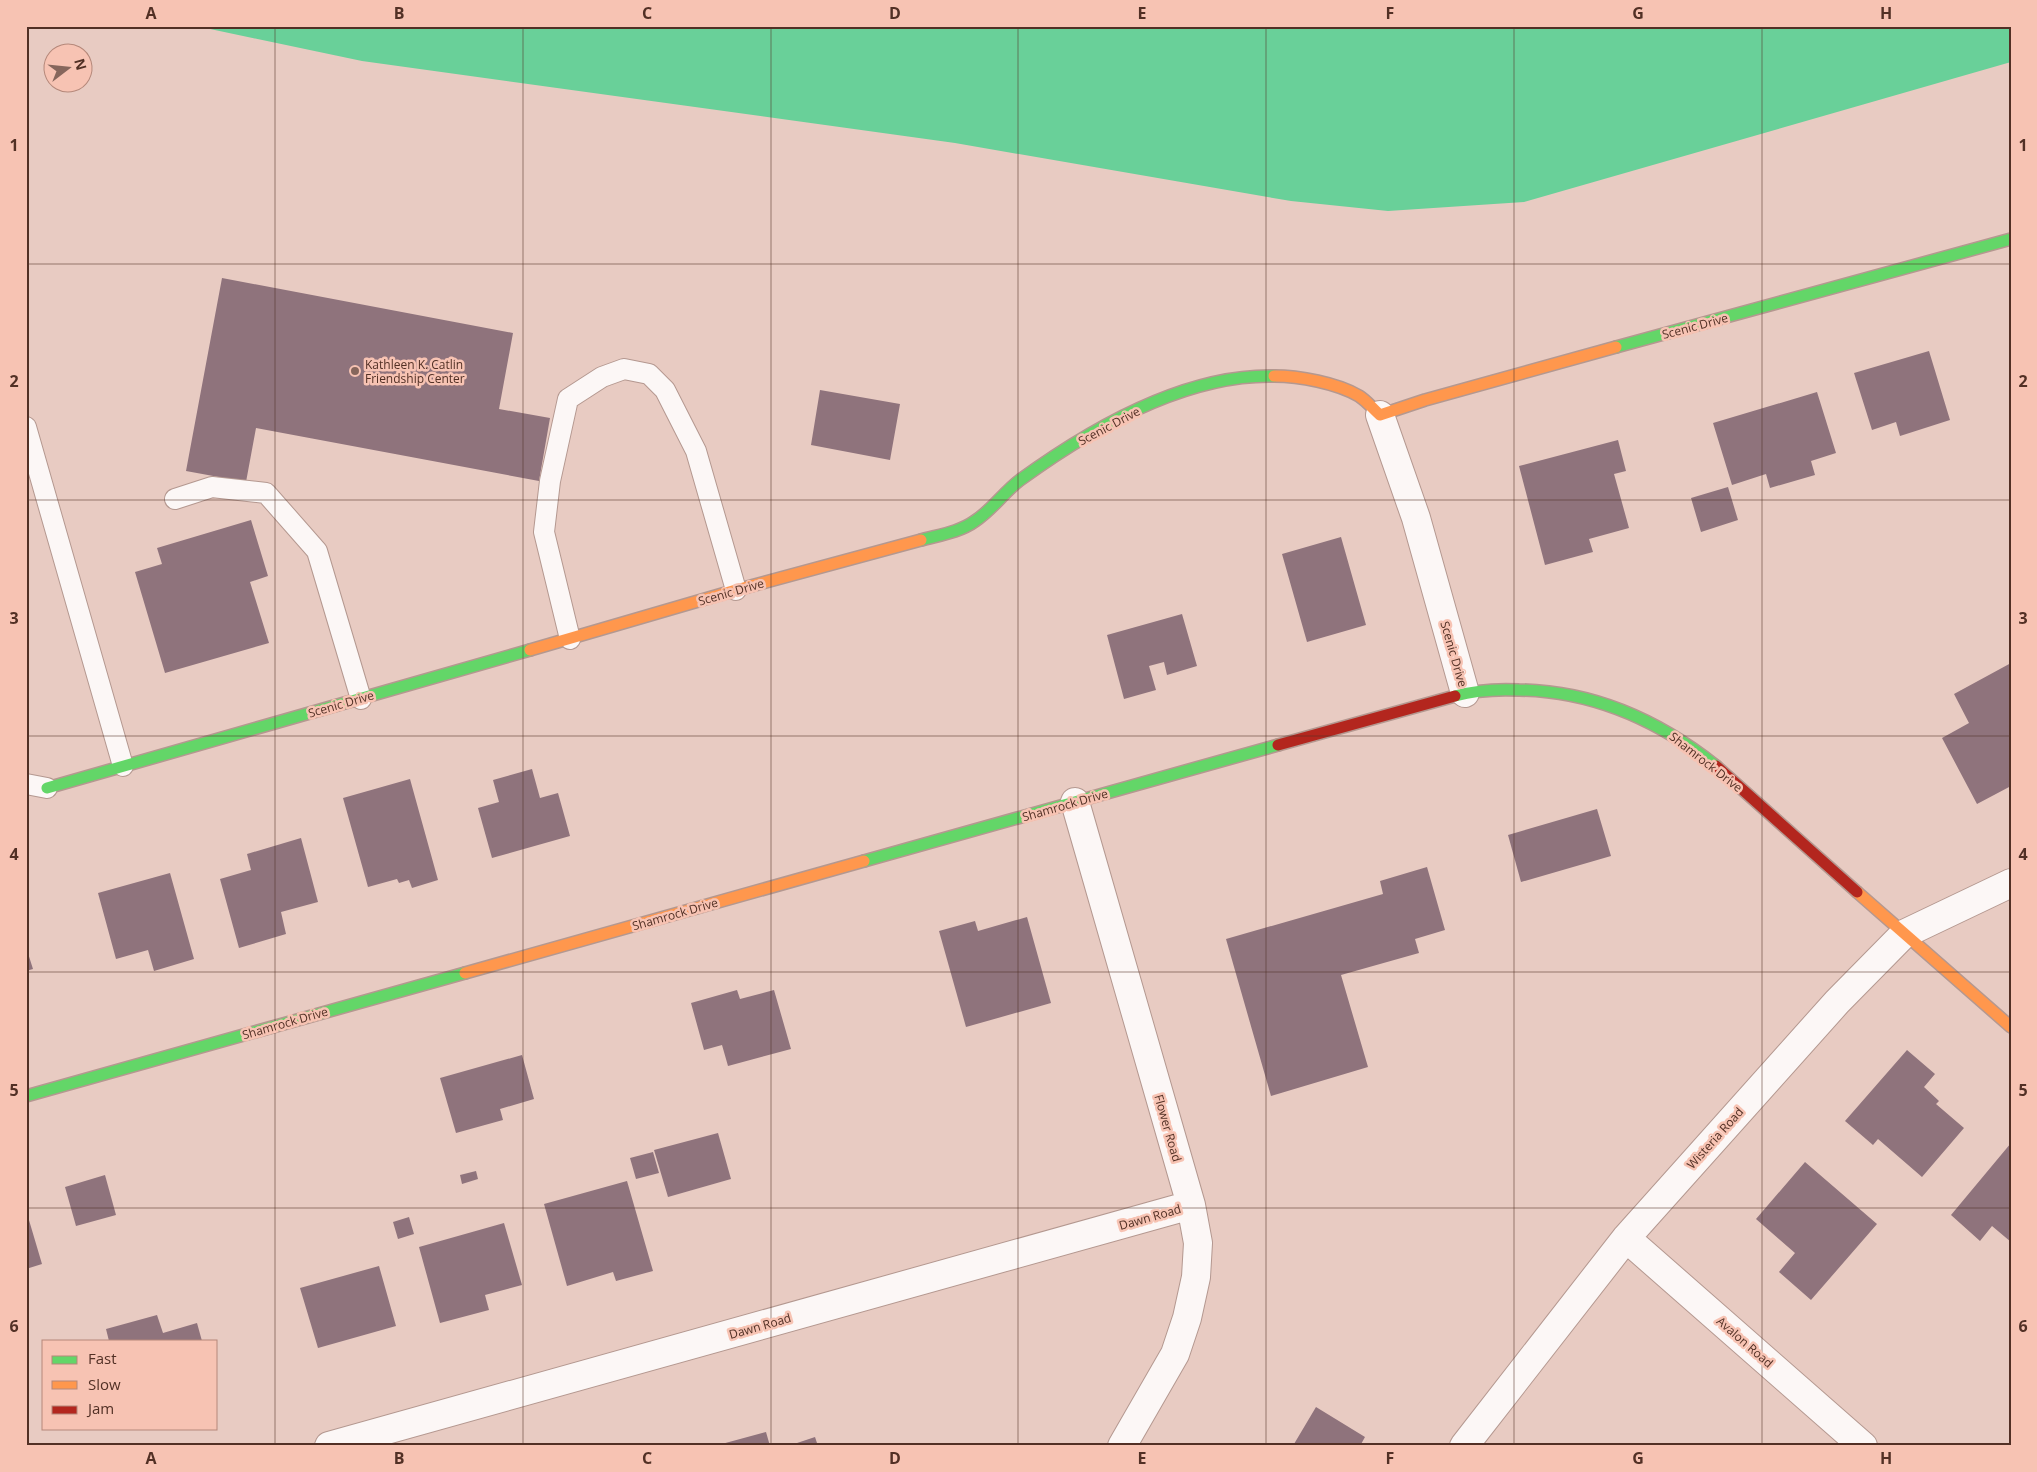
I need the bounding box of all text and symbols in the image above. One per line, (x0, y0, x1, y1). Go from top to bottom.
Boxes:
text: A (145, 2, 157, 24)
text: B (394, 2, 404, 24)
text: C (642, 2, 652, 24)
text: D (889, 2, 901, 24)
text: E (1138, 2, 1147, 24)
text: F (1386, 2, 1394, 24)
text: G (1632, 2, 1644, 24)
text: H (1880, 2, 1892, 24)
north arrow (42, 42, 92, 92)
text: N (70, 56, 92, 72)
text: 1 (9, 134, 19, 156)
text: 1 (2018, 134, 2028, 156)
street label: Scenic Drive (1660, 309, 1730, 343)
place label: Kathleen K. Catlin Friendship Center (365, 356, 465, 387)
marker: Kathleen K. Catlin Friendship Center (349, 365, 361, 377)
text: 2 (9, 370, 19, 392)
text: 2 (2018, 370, 2028, 392)
street label: Scenic Drive (1075, 402, 1143, 449)
street label: Scenic Drive (696, 574, 766, 610)
text: 3 (9, 607, 19, 629)
text: 3 (2018, 607, 2028, 629)
street label: Scenic Drive (1436, 619, 1472, 689)
street label: Scenic Drive (306, 686, 376, 722)
street label: Shamrock Drive (1666, 728, 1746, 796)
street label: Shamrock Drive (1020, 785, 1110, 825)
text: 4 (9, 843, 19, 865)
text: 4 (2018, 843, 2028, 865)
street label: Shamrock Drive (630, 894, 720, 934)
street label: Shamrock Drive (240, 1003, 330, 1043)
text: 5 (9, 1079, 19, 1101)
text: 5 (2018, 1079, 2028, 1101)
street label: Flower Road (1150, 1092, 1186, 1164)
street label: Wisteria Road (1683, 1104, 1747, 1172)
street label: Dawn Road (1117, 1200, 1183, 1234)
street label: Dawn Road (727, 1309, 793, 1343)
street label: Avalon Road (1713, 1313, 1777, 1371)
text: 6 (9, 1315, 19, 1337)
text: 6 (2018, 1315, 2028, 1337)
legend (42, 1340, 218, 1430)
text: Fast (88, 1348, 117, 1368)
text: Slow (88, 1374, 121, 1394)
text: Jam (86, 1398, 114, 1418)
text: A (145, 1447, 157, 1469)
text: B (394, 1447, 404, 1469)
text: C (642, 1447, 652, 1469)
text: D (889, 1447, 901, 1469)
text: E (1138, 1447, 1147, 1469)
text: F (1386, 1447, 1394, 1469)
text: G (1632, 1447, 1644, 1469)
text: H (1880, 1447, 1892, 1469)

